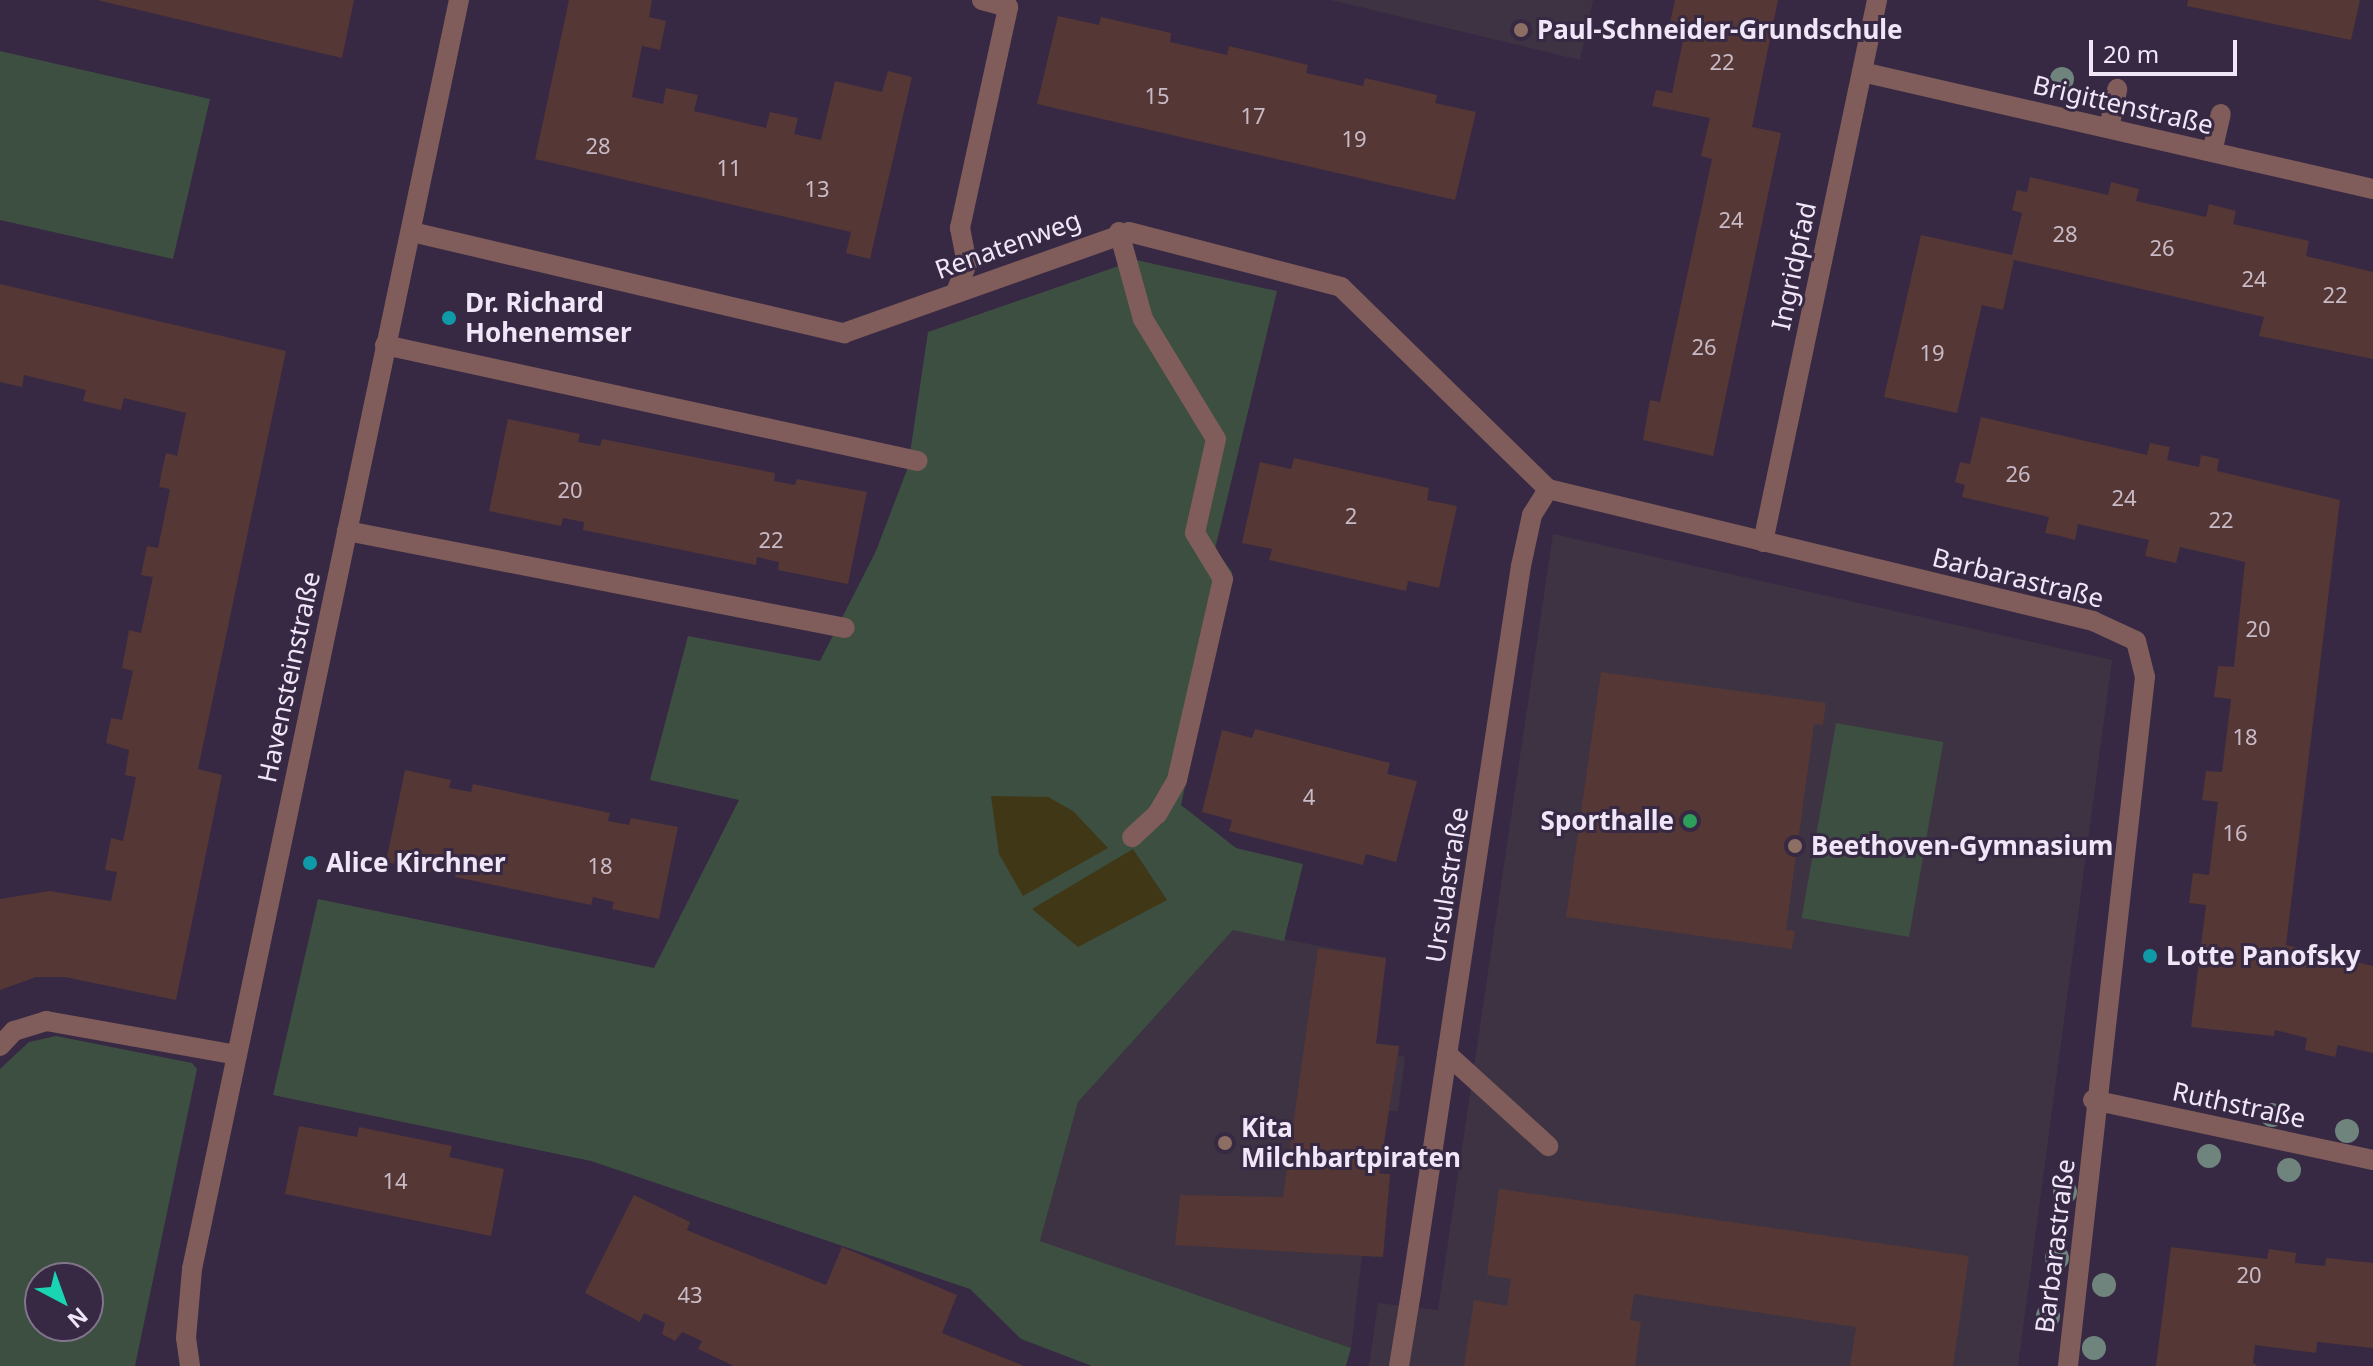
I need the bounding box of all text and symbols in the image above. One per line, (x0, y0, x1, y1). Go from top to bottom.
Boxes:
place label: Paul-Schneider-Grundschule (1537, 14, 1903, 46)
marker: Paul-Schneider-Grundschule (1512, 21, 1530, 39)
scale bar (2093, 24, 2241, 74)
text: 20 m (2103, 37, 2159, 70)
house number: 22 (1709, 49, 1735, 75)
street label: Brigittenstraße (2030, 69, 2216, 141)
house number: 15 (1144, 83, 1170, 109)
house number: 17 (1240, 103, 1266, 129)
house number: 19 (1341, 126, 1367, 152)
house number: 28 (585, 133, 611, 159)
house number: 11 (716, 155, 742, 181)
house number: 13 (804, 176, 830, 202)
street label: Ingridpfad (1765, 199, 1823, 333)
street label: Renatenweg (931, 204, 1085, 286)
house number: 24 (1718, 207, 1744, 233)
house number: 28 (2052, 221, 2078, 247)
house number: 26 (2149, 235, 2175, 261)
house number: 24 (2241, 266, 2267, 292)
house number: 22 (2322, 282, 2348, 308)
place label: Dr. Richard Hohenemser (465, 287, 632, 348)
marker: Dr. Richard Hohenemser (440, 309, 458, 327)
house number: 26 (1691, 334, 1717, 360)
house number: 19 (1919, 340, 1945, 366)
house number: 26 (2005, 461, 2031, 487)
house number: 20 (557, 477, 583, 503)
house number: 24 (2111, 485, 2137, 511)
house number: 2 (1345, 503, 1357, 529)
house number: 22 (2208, 507, 2234, 533)
house number: 22 (758, 527, 784, 553)
street label: Barbarastraße (1929, 542, 2107, 614)
street label: Havensteinstraße (251, 569, 327, 785)
house number: 20 (2245, 616, 2271, 642)
house number: 18 (2232, 724, 2258, 750)
house number: 4 (1303, 784, 1315, 810)
street label: Ursulastraße (1419, 805, 1475, 965)
place label: Sporthalle (1541, 805, 1674, 837)
marker: Sporthalle (1681, 812, 1699, 830)
house number: 16 (2222, 820, 2248, 846)
place label: Beethoven-Gymnasium (1811, 830, 2113, 862)
marker: Beethoven-Gymnasium (1786, 837, 1804, 855)
place label: Alice Kirchner (326, 847, 506, 879)
house number: 18 (587, 853, 613, 879)
marker: Alice Kirchner (301, 854, 319, 872)
place label: Lotte Panofsky (2166, 940, 2361, 972)
marker: Lotte Panofsky (2141, 947, 2159, 965)
street label: Ruthstraße (2170, 1076, 2308, 1134)
place label: Kita Milchbartpiraten (1241, 1112, 1461, 1174)
marker: Kita Milchbartpiraten (1216, 1134, 1234, 1152)
street label: Barbarastraße (2029, 1157, 2081, 1335)
house number: 14 (382, 1168, 408, 1194)
north arrow (24, 1262, 104, 1342)
house number: 20 (2236, 1262, 2262, 1288)
house number: 43 (677, 1282, 703, 1308)
text: N (62, 1301, 95, 1336)

